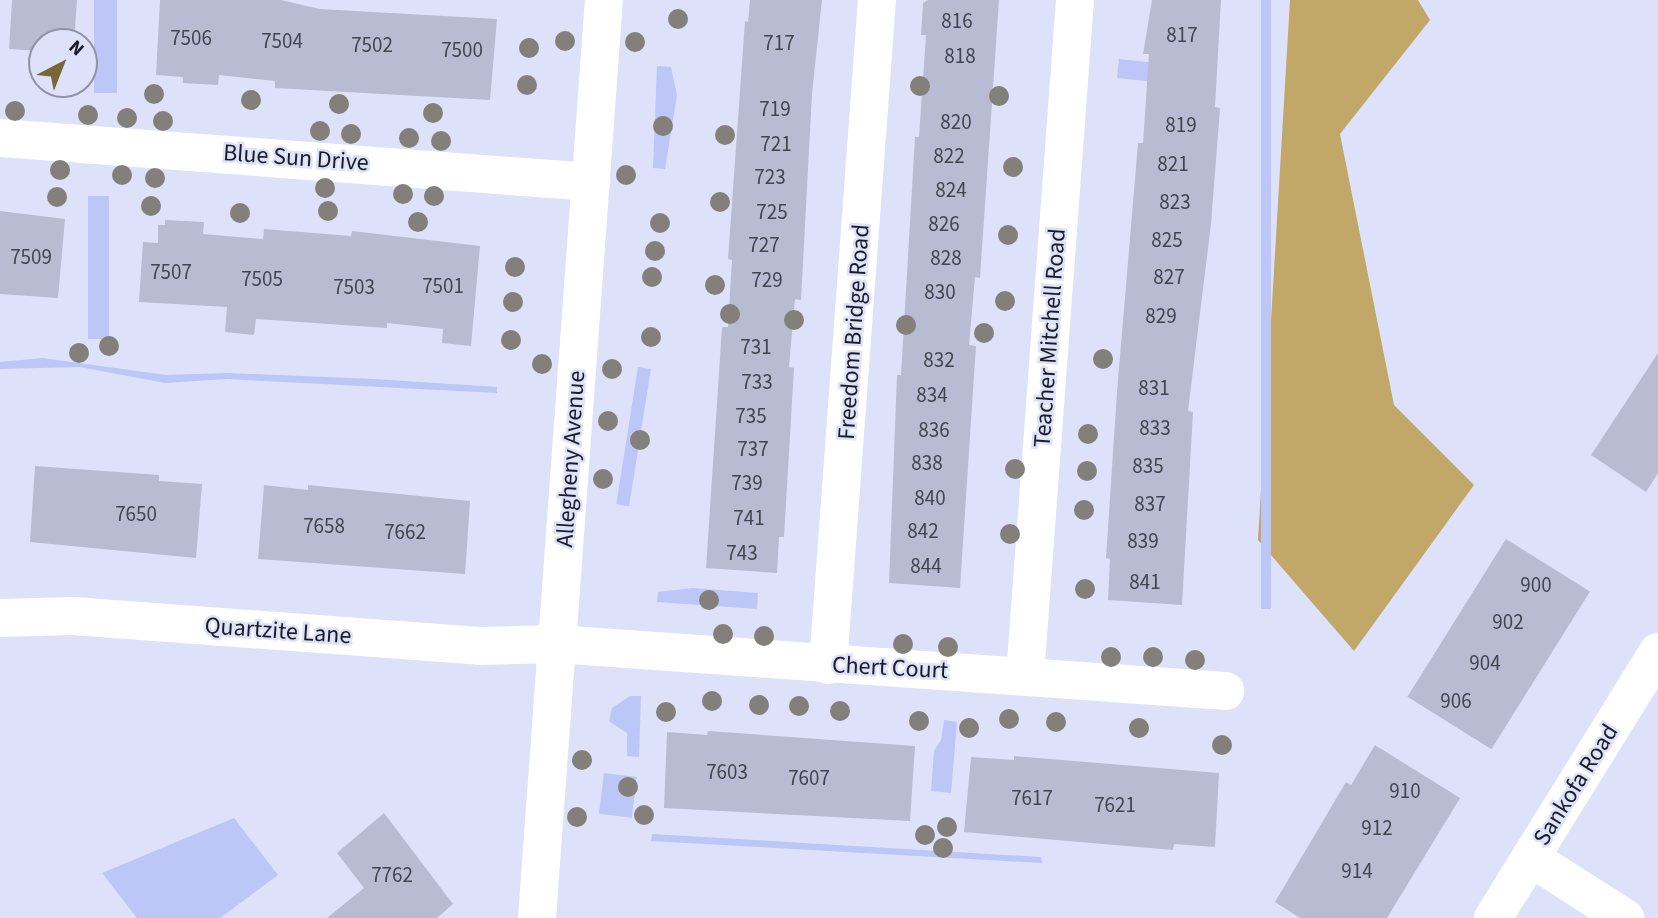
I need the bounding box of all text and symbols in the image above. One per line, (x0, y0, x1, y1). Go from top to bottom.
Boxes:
house number: 816 (941, 8, 973, 34)
house number: 817 (1166, 22, 1198, 48)
house number: 7506 (170, 25, 212, 51)
north arrow (28, 28, 98, 98)
house number: 7504 (261, 28, 303, 54)
house number: 717 (763, 30, 795, 56)
house number: 7502 (351, 32, 393, 58)
text: N (62, 34, 90, 63)
house number: 7500 (441, 37, 483, 63)
house number: 818 (944, 43, 976, 69)
house number: 719 (759, 96, 791, 122)
house number: 820 (940, 109, 972, 135)
house number: 819 (1165, 112, 1197, 138)
house number: 721 (760, 131, 792, 157)
street label: Blue Sun Drive (222, 139, 370, 177)
house number: 822 (933, 143, 965, 169)
house number: 821 (1157, 151, 1189, 177)
house number: 723 (754, 164, 786, 190)
house number: 824 (935, 177, 967, 203)
house number: 823 (1159, 189, 1191, 215)
house number: 725 (756, 199, 788, 225)
house number: 826 (928, 211, 960, 237)
street label: Freedom Bridge Road (832, 223, 876, 441)
street label: Teacher Mitchell Road (1028, 227, 1072, 449)
house number: 825 (1151, 227, 1183, 253)
house number: 727 (748, 232, 780, 258)
house number: 7509 (10, 244, 52, 270)
house number: 828 (930, 245, 962, 271)
house number: 7507 (150, 259, 192, 285)
house number: 827 (1153, 264, 1185, 290)
house number: 7505 (241, 266, 283, 292)
house number: 729 (751, 267, 783, 293)
house number: 7501 (422, 273, 464, 299)
house number: 7503 (333, 274, 375, 300)
house number: 830 (924, 279, 956, 305)
house number: 829 (1145, 303, 1177, 329)
house number: 731 (740, 334, 772, 360)
house number: 832 (923, 347, 955, 373)
house number: 733 (741, 369, 773, 395)
street label: Allegheny Avenue (550, 370, 592, 548)
house number: 831 (1138, 375, 1170, 401)
house number: 834 (916, 382, 948, 408)
house number: 735 (735, 403, 767, 429)
house number: 833 (1139, 415, 1171, 441)
house number: 836 (918, 417, 950, 443)
house number: 737 (737, 436, 769, 462)
house number: 838 (911, 450, 943, 476)
house number: 835 (1132, 453, 1164, 479)
house number: 739 (731, 470, 763, 496)
house number: 840 (914, 485, 946, 511)
house number: 837 (1134, 491, 1166, 517)
house number: 7650 (115, 501, 157, 527)
house number: 741 (733, 505, 765, 531)
house number: 7658 (303, 513, 345, 539)
house number: 842 (907, 518, 939, 544)
house number: 7662 (384, 519, 426, 545)
house number: 839 (1127, 528, 1159, 554)
house number: 743 (726, 540, 758, 566)
house number: 844 (910, 553, 942, 579)
house number: 841 (1129, 569, 1161, 595)
house number: 900 (1520, 572, 1552, 598)
house number: 902 (1492, 609, 1524, 635)
street label: Quartzite Lane (204, 612, 352, 650)
house number: 904 (1469, 650, 1501, 676)
street label: Chert Court (831, 651, 949, 685)
house number: 906 (1440, 688, 1472, 714)
street label: Sankofa Road (1527, 719, 1625, 851)
house number: 7603 (706, 759, 748, 785)
house number: 7607 (788, 765, 830, 791)
house number: 910 (1389, 778, 1421, 804)
house number: 7617 (1011, 785, 1053, 811)
house number: 7621 (1094, 792, 1136, 818)
house number: 912 (1361, 815, 1393, 841)
house number: 914 (1341, 858, 1373, 884)
house number: 7762 (371, 862, 413, 888)

